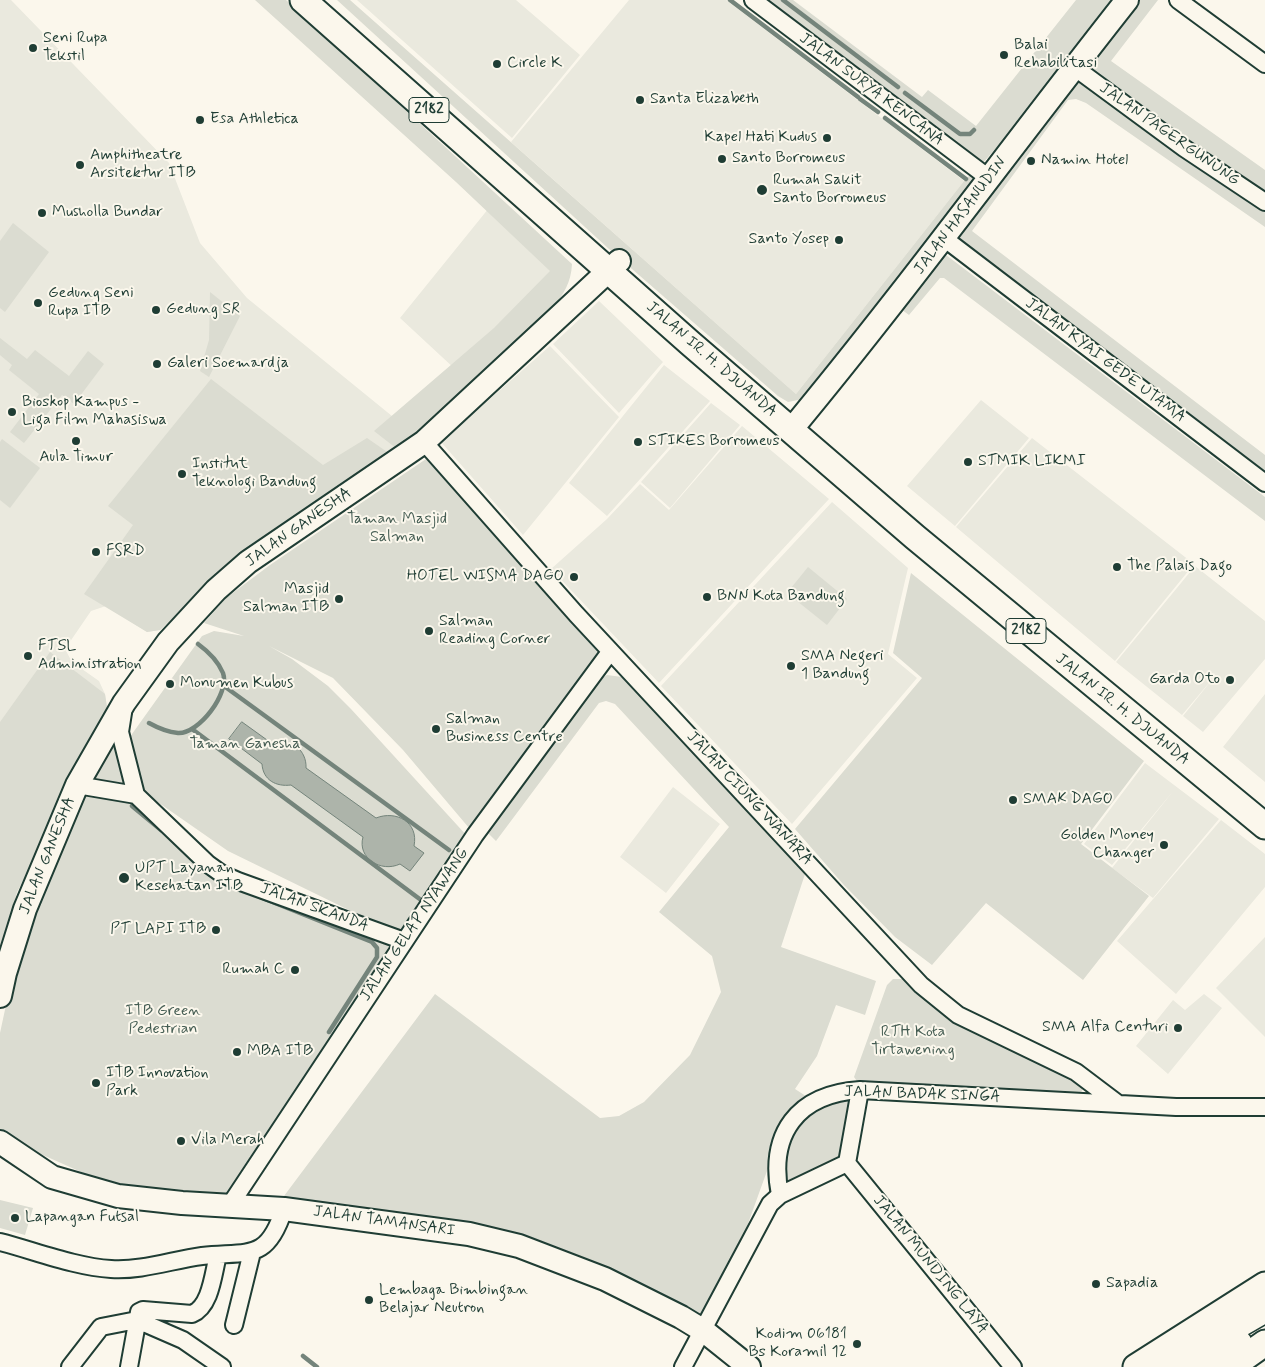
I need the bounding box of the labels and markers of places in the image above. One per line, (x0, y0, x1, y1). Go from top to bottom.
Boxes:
place label: Seni Rupa Tekstil (43, 29, 108, 67)
place label: Balai Rehabilitasi (1014, 36, 1097, 74)
marker: Seni Rupa Tekstil (27, 42, 39, 54)
marker: Balai Rehabilitasi (998, 49, 1010, 61)
place label: Circle K (507, 54, 562, 74)
marker: Circle K (491, 58, 503, 70)
place label: Santa Elizabeth (650, 90, 759, 110)
marker: Santa Elizabeth (634, 94, 646, 106)
place label: Esa Athletica (210, 110, 299, 130)
marker: Esa Athletica (194, 114, 206, 126)
place label: Kapel Hati Kudus (704, 128, 817, 148)
marker: Kapel Hati Kudus (821, 132, 833, 144)
place label: Amphitheatre Arsitektur ITB (90, 146, 195, 184)
place label: Santo Borromeus (732, 149, 845, 169)
place label: Namin Hotel (1041, 151, 1128, 171)
marker: Santo Borromeus (716, 153, 728, 165)
marker: Namin Hotel (1025, 155, 1037, 167)
marker: Amphitheatre Arsitektur ITB (74, 159, 86, 171)
place label: Rumah Sakit Santo Borromeus (773, 171, 886, 209)
marker: Rumah Sakit Santo Borromeus (755, 183, 769, 197)
place label: Musholla Bundar (52, 203, 163, 223)
marker: Musholla Bundar (36, 207, 48, 219)
place label: Santo Yosep (749, 230, 829, 250)
marker: Santo Yosep (833, 234, 845, 246)
place label: Gedung Seni Rupa ITB (48, 284, 134, 322)
marker: Gedung Seni Rupa ITB (32, 297, 44, 309)
place label: Gedung SR (166, 300, 240, 320)
marker: Gedung SR (150, 304, 162, 316)
place label: Galeri Soemardja (167, 354, 289, 374)
marker: Galeri Soemardja (151, 358, 163, 370)
place label: Bioskop Kampus - Liga Film Mahasiswa (22, 393, 167, 431)
marker: Bioskop Kampus - Liga Film Mahasiswa (6, 406, 18, 418)
place label: STIKES Borromeus (648, 432, 780, 452)
marker: Aula Timur (70, 435, 82, 447)
marker: STIKES Borromeus (632, 436, 644, 448)
place label: Aula Timur (39, 448, 113, 468)
place label: STMIK LIKMI (978, 452, 1086, 472)
place label: Institut Teknologi Bandung (192, 455, 317, 493)
marker: STMIK LIKMI (962, 456, 974, 468)
marker: Institut Teknologi Bandung (176, 468, 188, 480)
place label: FSRD (106, 542, 145, 562)
marker: FSRD (90, 546, 102, 558)
place label: The Palais Dago (1127, 557, 1232, 577)
marker: The Palais Dago (1111, 561, 1123, 573)
place label: HOTEL WISMA DAGO (407, 567, 564, 587)
marker: HOTEL WISMA DAGO (568, 571, 580, 583)
place label: Masjid Salman ITB (243, 580, 329, 618)
place label: BNN Kota Bandung (717, 587, 845, 607)
marker: BNN Kota Bandung (701, 591, 713, 603)
marker: Masjid Salman ITB (333, 593, 345, 605)
place label: Salman Reading Corner (439, 612, 550, 650)
marker: Salman Reading Corner (423, 625, 435, 637)
place label: FTSL Administration (38, 637, 142, 675)
place label: SMA Negeri 1 Bandung (801, 647, 884, 685)
marker: FTSL Administration (22, 650, 34, 662)
marker: SMA Negeri 1 Bandung (785, 660, 797, 672)
place label: Garda Oto (1149, 670, 1220, 690)
place label: Monumen Kubus (180, 674, 293, 694)
marker: Garda Oto (1224, 674, 1236, 686)
marker: Monumen Kubus (164, 678, 176, 690)
place label: Salman Business Centre (446, 710, 563, 748)
marker: Salman Business Centre (430, 723, 442, 735)
place label: SMAK DAGO (1023, 790, 1113, 810)
marker: SMAK DAGO (1007, 794, 1019, 806)
place label: Golden Money Changer (1060, 826, 1154, 864)
marker: Golden Money Changer (1158, 839, 1170, 851)
place label: UPT Layanan Kesehatan ITB (135, 859, 243, 897)
marker: UPT Layanan Kesehatan ITB (117, 871, 131, 885)
place label: PT LAPI ITB (110, 920, 206, 940)
marker: PT LAPI ITB (210, 924, 222, 936)
place label: Rumah C (222, 960, 285, 980)
marker: Rumah C (289, 964, 301, 976)
place label: SMA Alfa Centuri (1042, 1018, 1168, 1038)
marker: SMA Alfa Centuri (1172, 1022, 1184, 1034)
place label: MBA ITB (247, 1042, 313, 1062)
marker: MBA ITB (231, 1046, 243, 1058)
place label: ITB Innovation Park (106, 1064, 209, 1102)
marker: ITB Innovation Park (90, 1077, 102, 1089)
place label: Vila Merah (191, 1131, 264, 1151)
marker: Vila Merah (175, 1135, 187, 1147)
place label: Lapangan Futsal (25, 1208, 139, 1228)
marker: Lapangan Futsal (9, 1212, 21, 1224)
place label: Sapadia (1106, 1274, 1158, 1294)
marker: Sapadia (1090, 1278, 1102, 1290)
place label: Lembaga Bimbingan Belajar Neutron (379, 1281, 528, 1319)
marker: Lembaga Bimbingan Belajar Neutron (363, 1294, 375, 1306)
place label: Kodim 06181 Bs Koramil 12 (748, 1325, 847, 1363)
marker: Kodim 06181 Bs Koramil 12 (851, 1338, 863, 1350)

